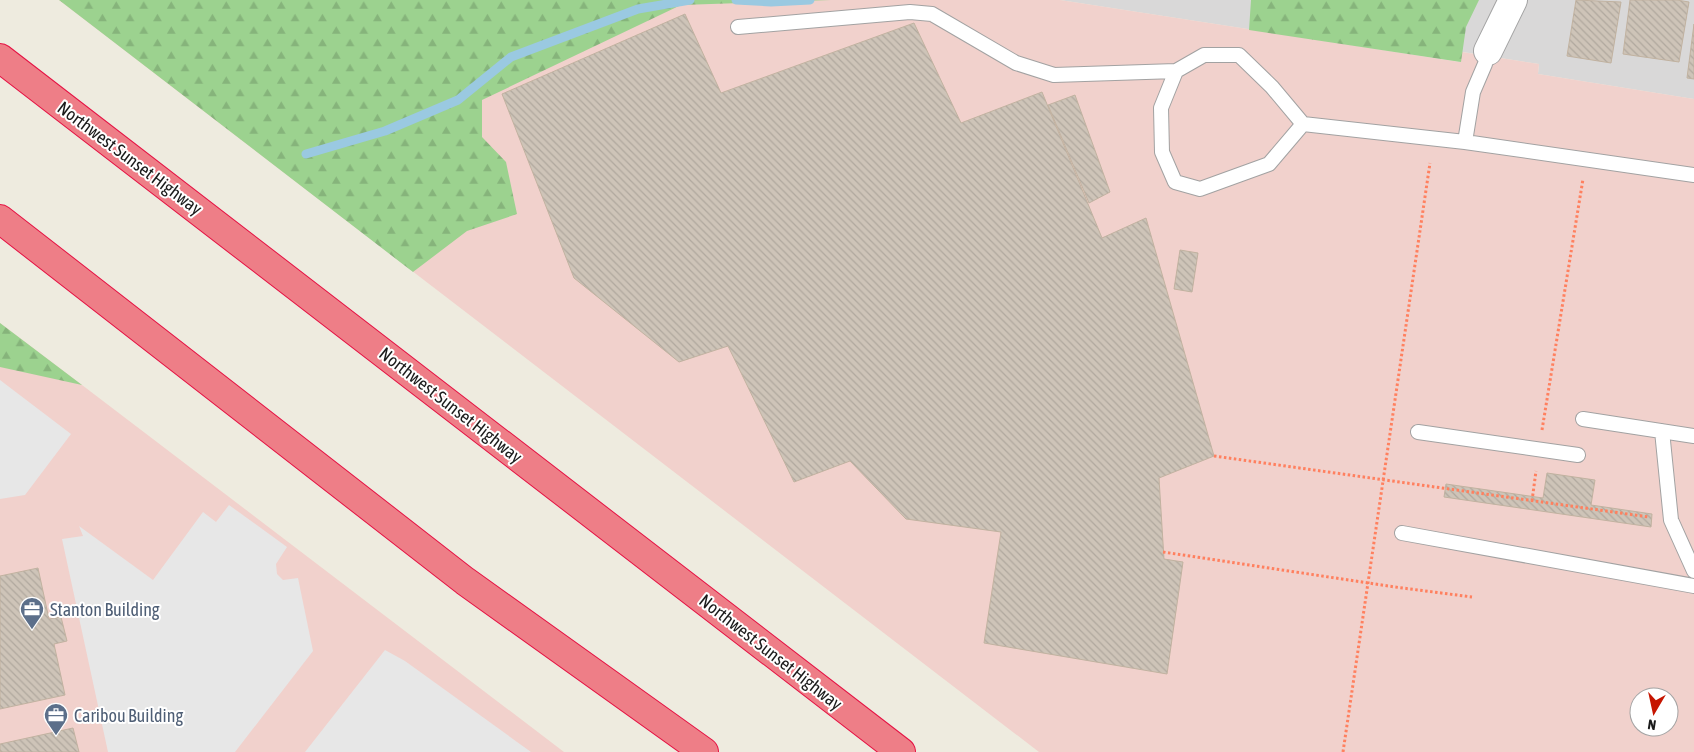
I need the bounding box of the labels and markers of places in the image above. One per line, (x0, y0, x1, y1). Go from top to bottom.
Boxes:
office icon: Stanton Building (19, 596, 45, 630)
place label: Stanton Building (50, 599, 160, 620)
office icon: Caribou Building (43, 702, 69, 736)
place label: Caribou Building (74, 705, 183, 726)

